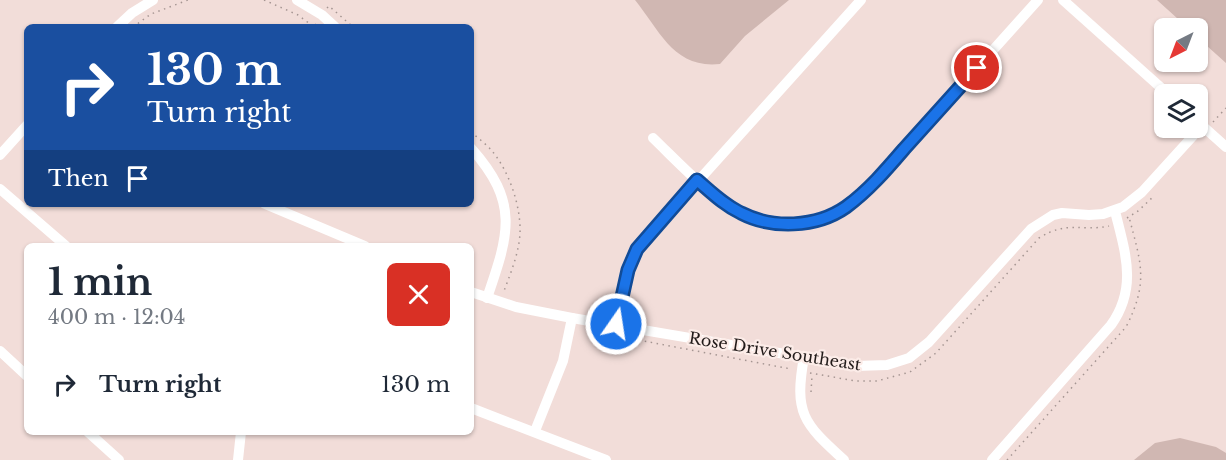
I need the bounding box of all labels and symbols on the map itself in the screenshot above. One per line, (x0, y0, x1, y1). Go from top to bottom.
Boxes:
north arrow (1154, 18, 1208, 72)
pin (951, 42, 1002, 93)
position arrow (584, 292, 648, 356)
street label: Rose Drive Southeast (687, 327, 863, 375)

